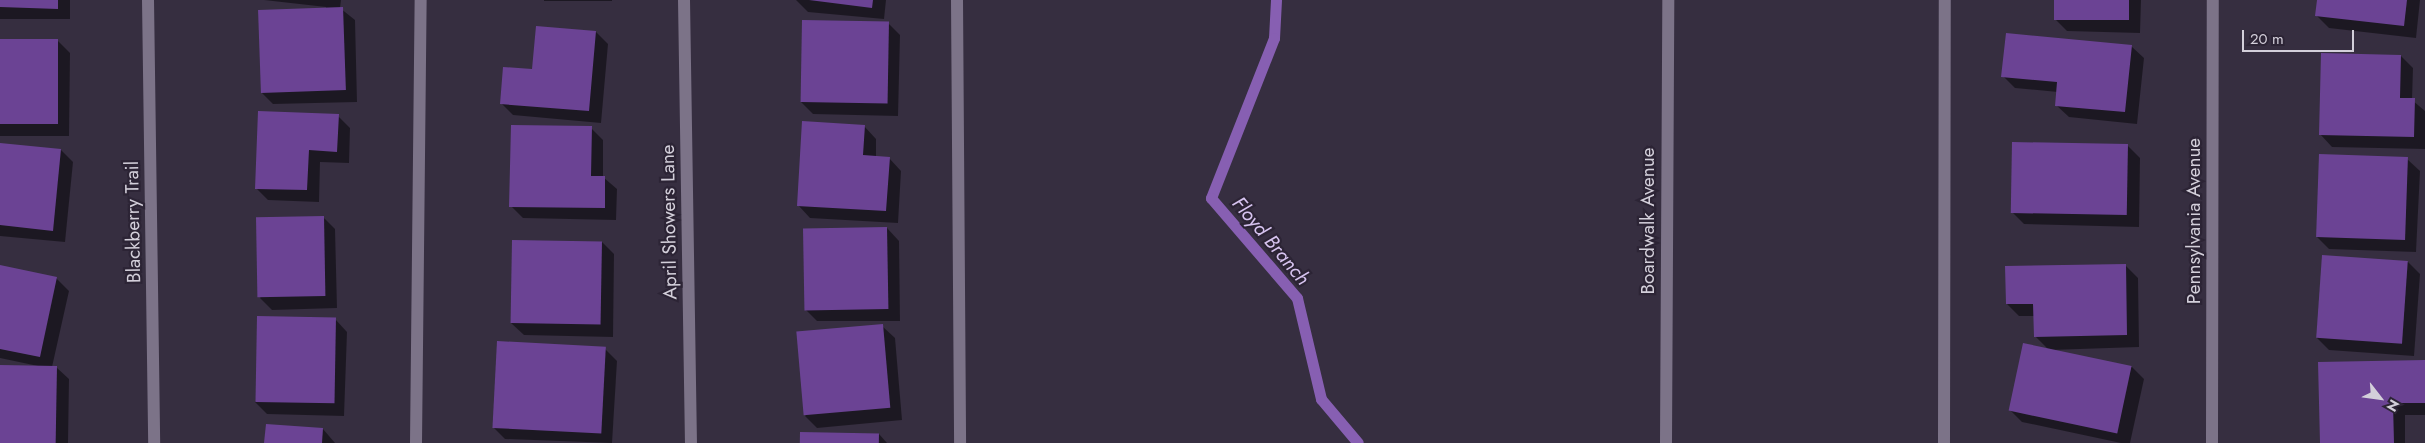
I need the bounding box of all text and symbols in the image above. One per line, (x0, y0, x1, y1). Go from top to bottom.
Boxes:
scale bar (2245, 20, 2358, 52)
text: 20 m (2250, 28, 2284, 50)
street label: Pennsylvania Avenue (2183, 138, 2205, 304)
street label: April Showers Lane (656, 144, 682, 300)
street label: Boardwalk Avenue (1637, 147, 1659, 295)
street label: Blackberry Trail (121, 161, 145, 283)
water label: Floyd Branch (1227, 192, 1315, 290)
north arrow (2355, 373, 2405, 423)
text: N (2382, 396, 2404, 415)

